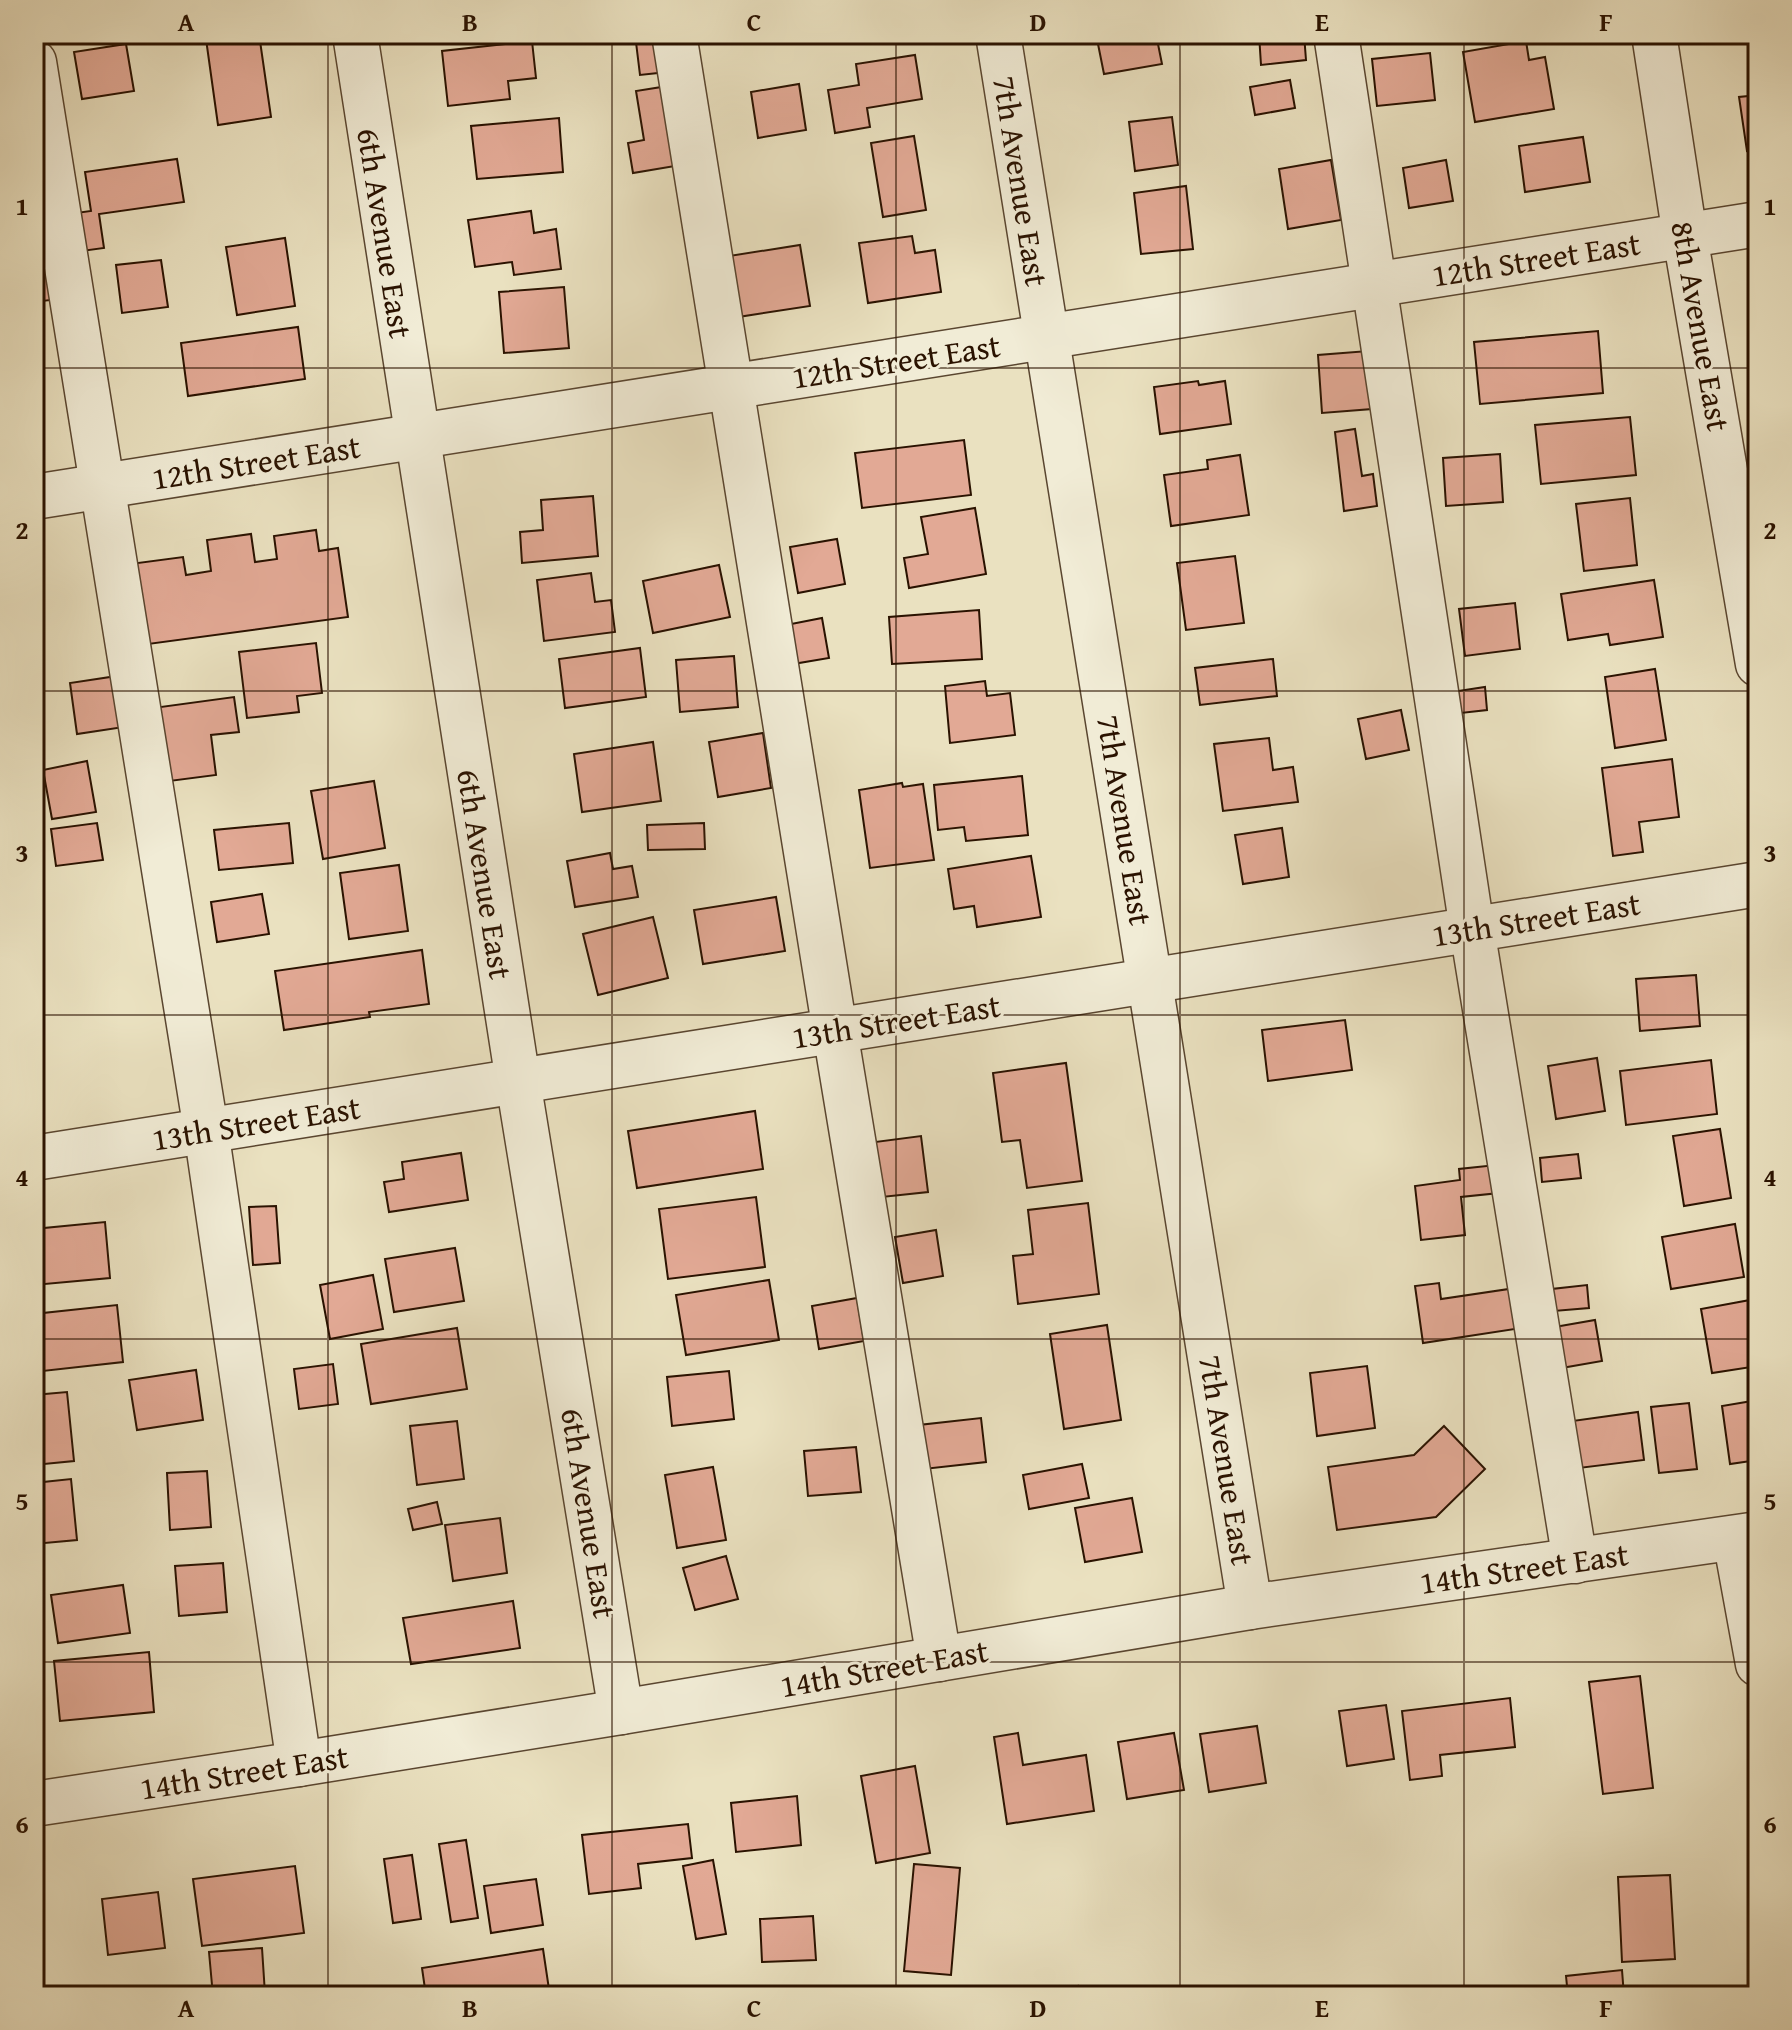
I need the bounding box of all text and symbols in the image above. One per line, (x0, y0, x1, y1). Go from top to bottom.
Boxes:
text: A (178, 2, 195, 41)
text: B (462, 2, 478, 41)
text: C (747, 2, 761, 41)
text: D (1030, 2, 1046, 41)
text: E (1315, 2, 1329, 41)
text: F (1599, 2, 1613, 41)
street label: 7th Avenue East (981, 72, 1061, 290)
street label: 6th Avenue East (345, 124, 425, 342)
text: 1 (15, 186, 29, 225)
text: 1 (1763, 186, 1777, 225)
street label: 8th Avenue East (1659, 217, 1743, 435)
street label: 12th Street East (1428, 219, 1644, 299)
street label: 12th Street East (788, 321, 1004, 401)
street label: 12th Street East (148, 422, 364, 502)
text: 2 (15, 510, 29, 549)
text: 2 (1763, 510, 1777, 549)
street label: 7th Avenue East (1085, 711, 1165, 929)
street label: 6th Avenue East (445, 765, 525, 983)
text: 3 (15, 833, 29, 872)
text: 3 (1763, 833, 1777, 872)
street label: 13th Street East (1428, 879, 1644, 959)
street label: 13th Street East (788, 981, 1004, 1061)
street label: 13th Street East (148, 1083, 364, 1163)
text: 4 (15, 1157, 29, 1196)
text: 4 (1763, 1157, 1777, 1196)
street label: 7th Avenue East (1187, 1351, 1267, 1569)
street label: 6th Avenue East (549, 1404, 629, 1622)
text: 5 (15, 1481, 29, 1520)
text: 5 (1763, 1481, 1777, 1520)
street label: 14th Street East (1417, 1530, 1631, 1606)
street label: 14th Street East (776, 1627, 992, 1709)
street label: 14th Street East (136, 1732, 352, 1812)
text: 6 (15, 1804, 29, 1843)
text: 6 (1763, 1804, 1777, 1843)
text: A (178, 1988, 195, 2027)
text: B (462, 1988, 478, 2027)
text: C (747, 1988, 761, 2027)
text: D (1030, 1988, 1046, 2027)
text: E (1315, 1988, 1329, 2027)
text: F (1599, 1988, 1613, 2027)

